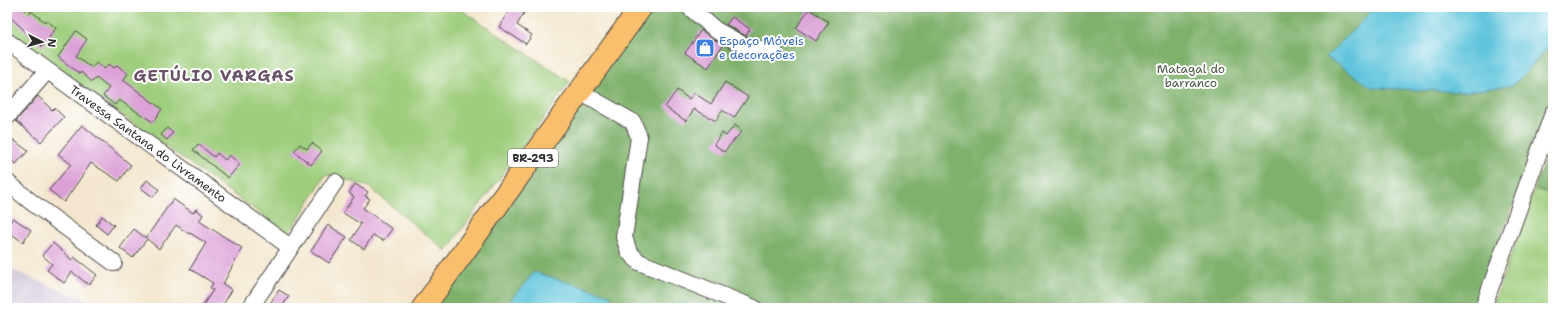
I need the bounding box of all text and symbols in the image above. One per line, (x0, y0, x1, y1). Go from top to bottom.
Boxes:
north arrow (22, 22, 62, 62)
place label: Espaço Móveis e decorações (719, 33, 804, 63)
shop icon: Espaço Móveis e decorações (694, 37, 716, 59)
text: N (44, 38, 59, 48)
park label: Matagal do barranco (1157, 61, 1225, 91)
district label: GETÚLIO VARGAS (133, 65, 295, 86)
street label: Travessa Santana do Livramento (66, 82, 230, 206)
road number: BR-293 (508, 149, 558, 167)

